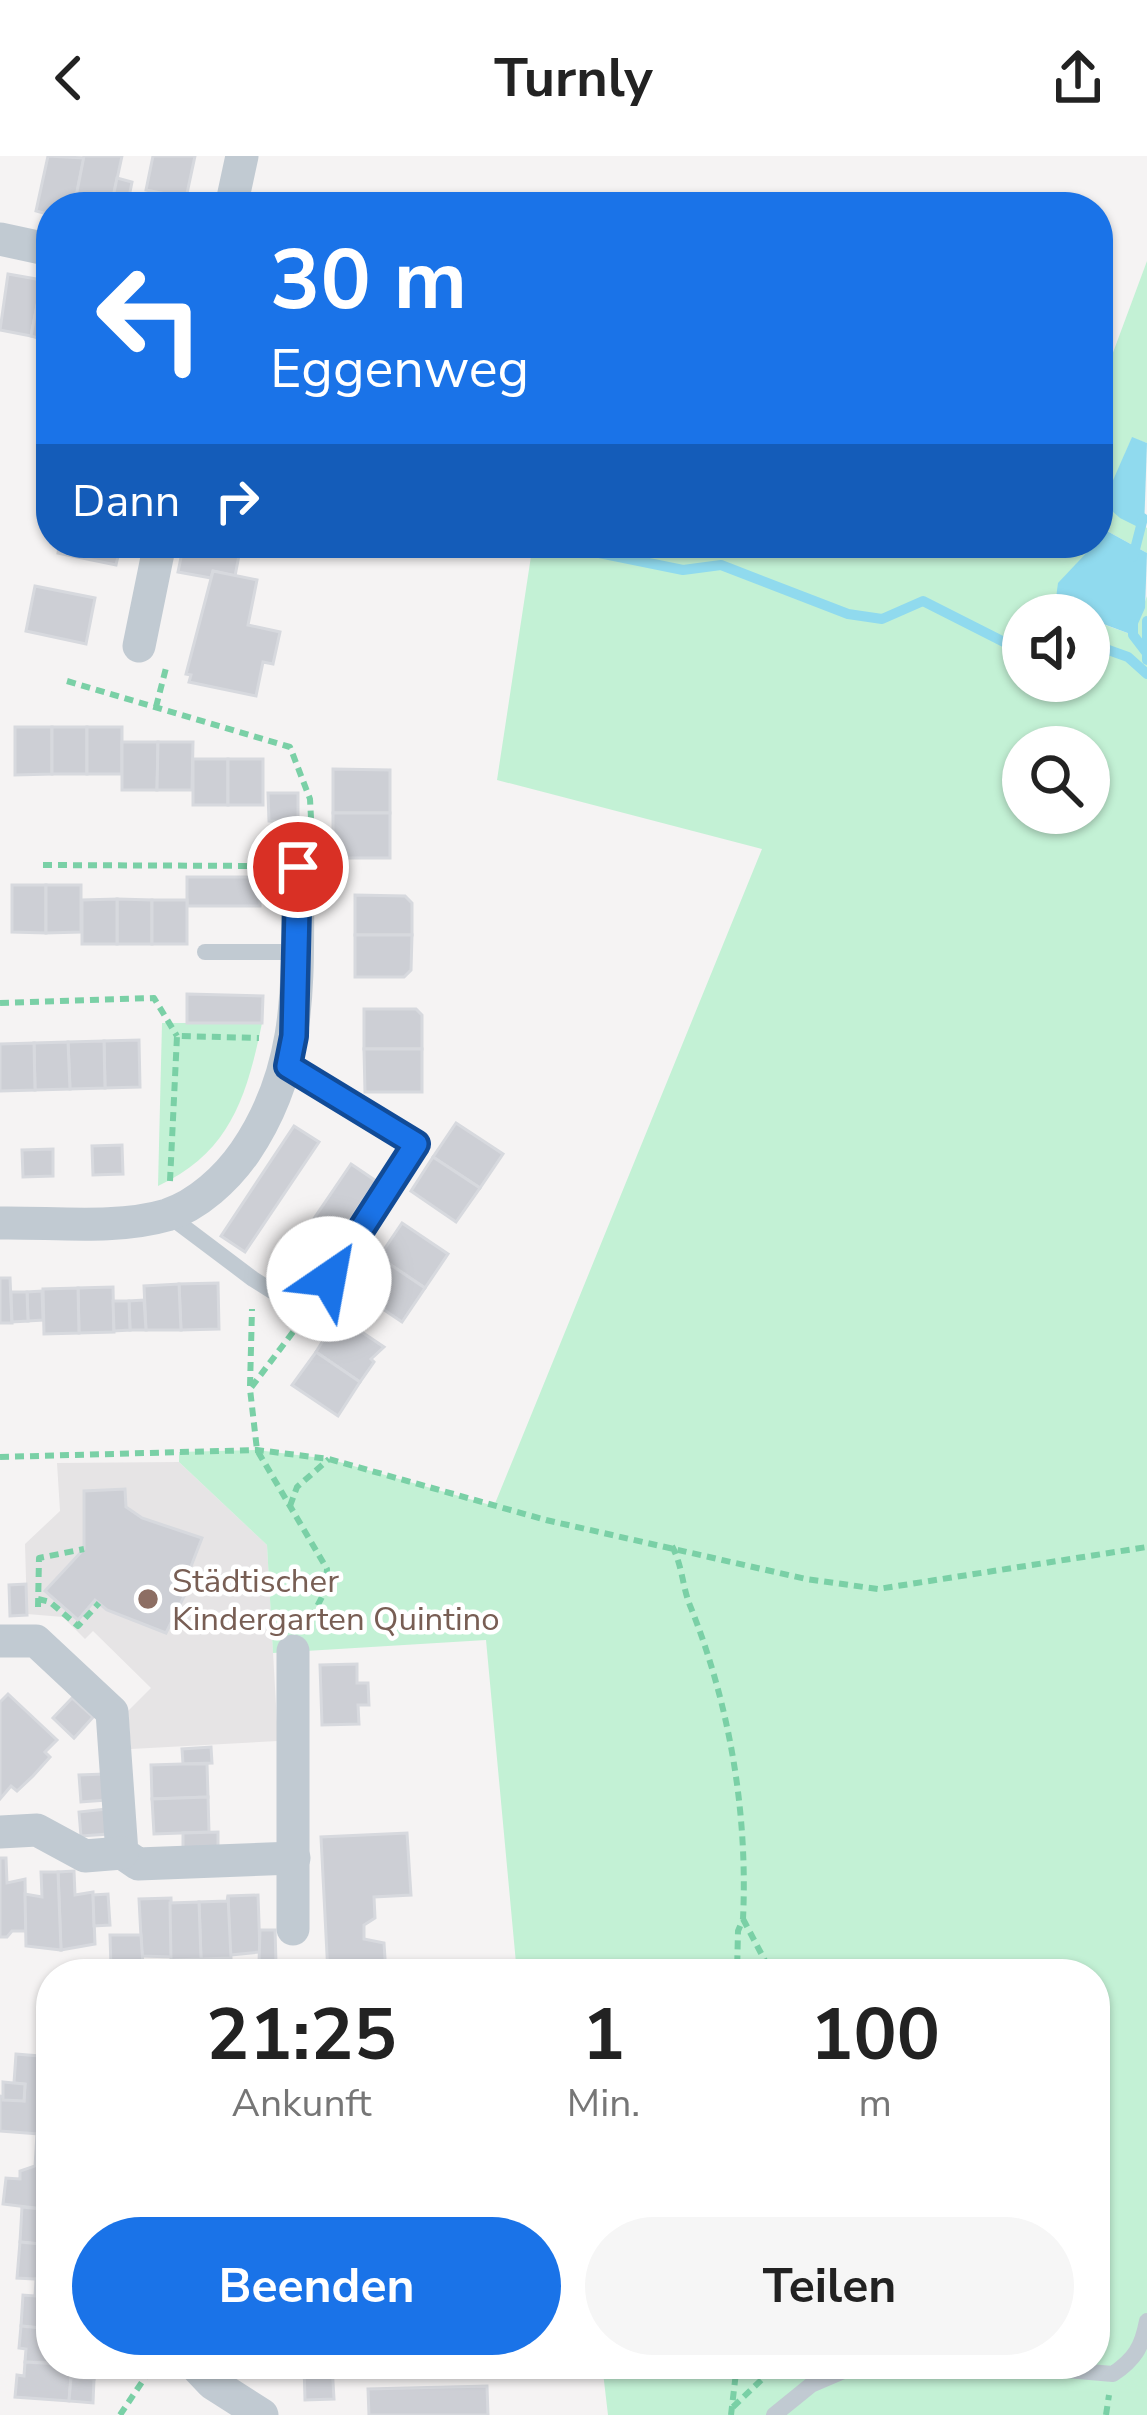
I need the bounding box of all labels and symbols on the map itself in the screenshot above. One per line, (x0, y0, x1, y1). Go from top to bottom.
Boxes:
pin (247, 816, 349, 918)
position arrow (266, 1216, 392, 1342)
place label: Städtischer Kindergarten Quintino (172, 1559, 500, 1642)
marker: Städtischer Kindergarten Quintino (135, 1586, 161, 1612)

